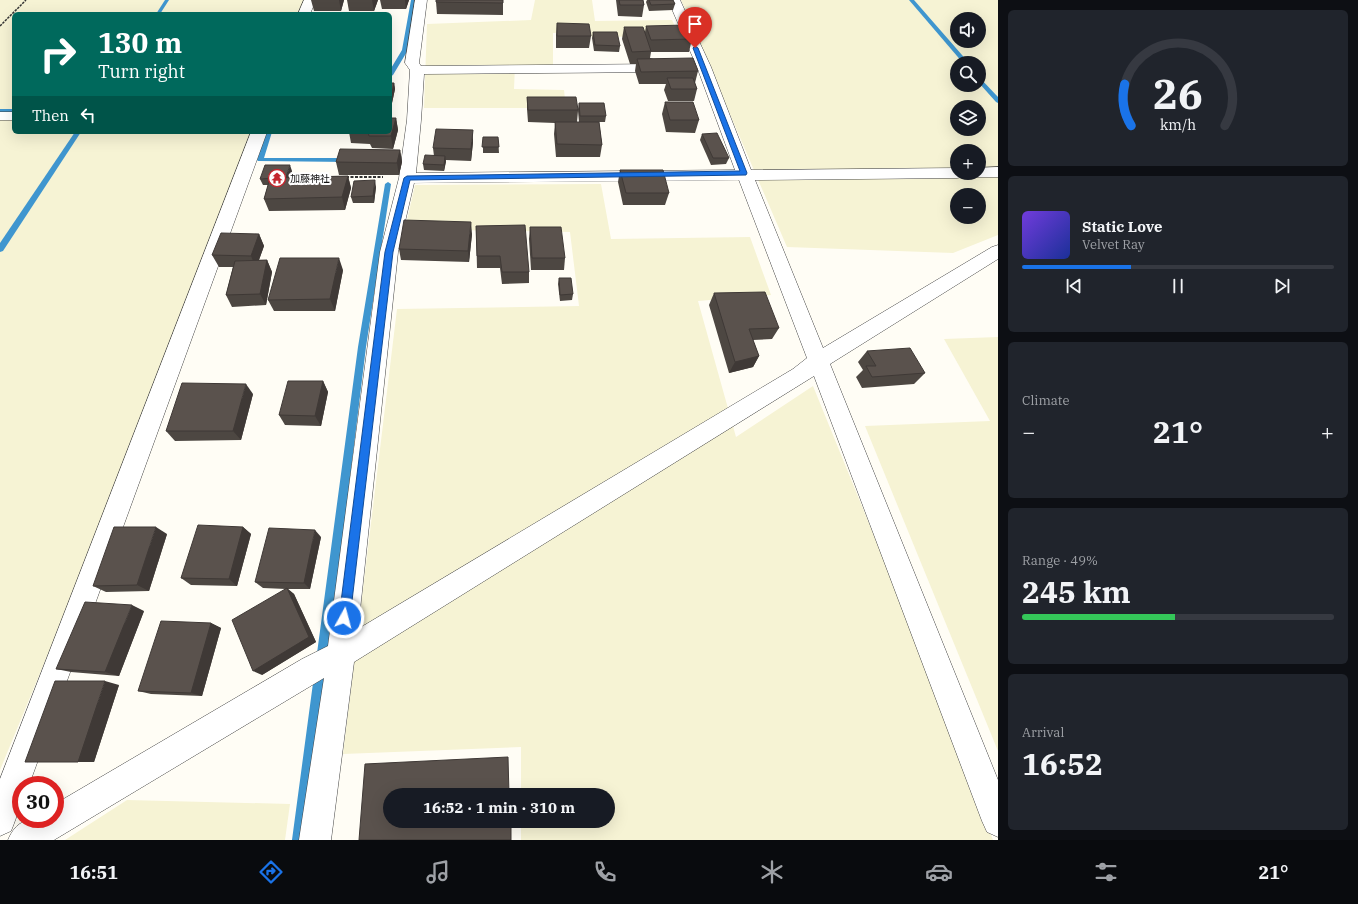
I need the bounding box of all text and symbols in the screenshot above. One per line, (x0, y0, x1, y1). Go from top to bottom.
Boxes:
pin (678, 7.0, 712, 48)
map controls (950, 12, 986, 224)
button: sound (950, 12, 986, 48)
icon: arrive (684, 13, 706, 35)
text: 130 m (98, 24, 182, 61)
icon: right (32, 28, 84, 80)
button: search (950, 56, 986, 92)
text: Turn right (98, 60, 185, 83)
text: 26 (1153, 66, 1203, 120)
button: layers (950, 100, 986, 136)
icon: left (77, 104, 99, 126)
text: Then (32, 106, 69, 125)
text: km/h (1160, 115, 1196, 134)
button: + (950, 144, 986, 180)
temple icon: 加藤神社 (267, 168, 287, 188)
place label: 加藤神社 (290, 172, 330, 185)
button: − (950, 188, 986, 224)
text: Static Love (1082, 217, 1162, 236)
text: Velvet Ray (1082, 236, 1145, 253)
icon: previous (1063, 275, 1085, 297)
icon: pause (1167, 275, 1189, 297)
icon: next (1271, 275, 1293, 297)
text: Climate (1022, 392, 1069, 409)
text: 21° (1153, 412, 1203, 451)
text: − (1022, 417, 1035, 446)
text: + (1321, 417, 1334, 446)
text: Range · 49% (1022, 552, 1098, 569)
text: 245 km (1022, 572, 1131, 611)
position arrow (323, 597, 365, 639)
text: Arrival (1022, 724, 1064, 741)
text: 16:52 (1022, 744, 1103, 783)
speed limit sign: 30 (12, 776, 64, 828)
text: 16:52 · 1 min · 310 m (423, 798, 575, 817)
icon: directions (257, 858, 285, 886)
icon: music (424, 858, 452, 886)
icon: phone (591, 858, 619, 886)
icon: climate (758, 858, 786, 886)
icon: car (925, 858, 953, 886)
icon: filters (1092, 858, 1120, 886)
text: 16:51 (69, 861, 118, 884)
text: 21° (1258, 861, 1289, 884)

